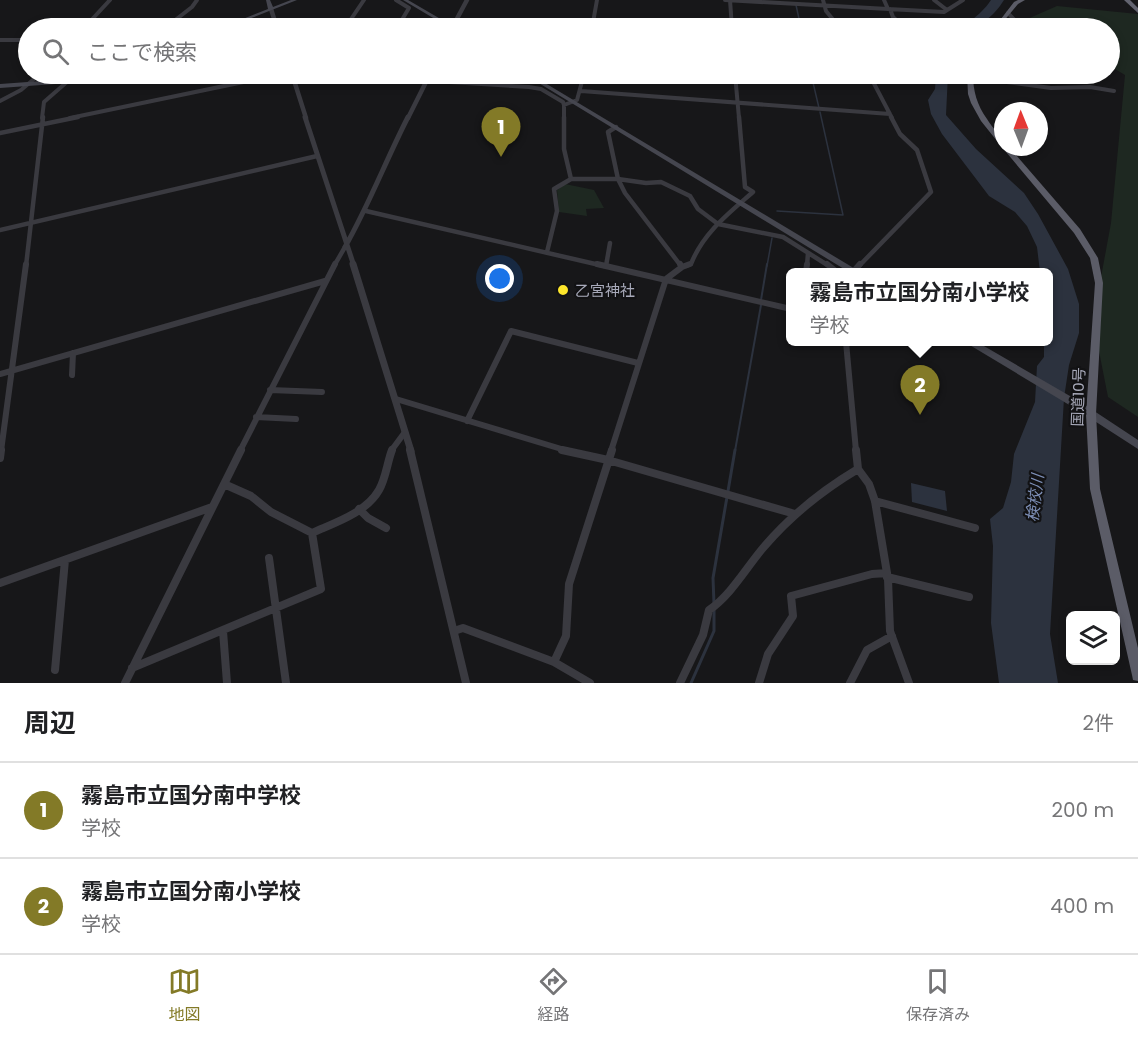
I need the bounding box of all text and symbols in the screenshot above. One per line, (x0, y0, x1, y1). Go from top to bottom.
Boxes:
search box (18, 18, 1120, 84)
icon: search (39, 35, 72, 68)
text: ここで検索 (87, 37, 197, 68)
north arrow (994, 102, 1048, 156)
pin: 1 (482, 108, 520, 157)
your location (485, 264, 514, 293)
popup (786, 268, 1053, 346)
text: 霧島市立国分南小学校 (809, 277, 1030, 308)
place label: 乙宮神社 (575, 280, 635, 301)
marker: 乙宮神社 (556, 283, 570, 297)
text: 学校 (809, 311, 849, 339)
pin: 2 (900, 366, 940, 415)
street label: 国道10号 (1066, 367, 1090, 427)
water label: 検校川 (1021, 471, 1050, 523)
map controls (1066, 611, 1120, 665)
button: layers (1066, 611, 1120, 665)
text: 周辺 (24, 705, 76, 741)
text: 2件 (1083, 709, 1114, 737)
text: 霧島市立国分南中学校 (81, 780, 301, 811)
text: 1 (40, 796, 47, 824)
text: 200 m (1051, 796, 1114, 824)
text: 学校 (81, 814, 121, 842)
text: 霧島市立国分南小学校 (81, 876, 301, 907)
text: 2 (38, 892, 49, 920)
text: 400 m (1050, 892, 1114, 920)
text: 学校 (81, 910, 121, 938)
tab: 地図 (168, 965, 201, 1027)
tab: 経路 (537, 965, 570, 1027)
tab: 保存済み (906, 965, 970, 1027)

